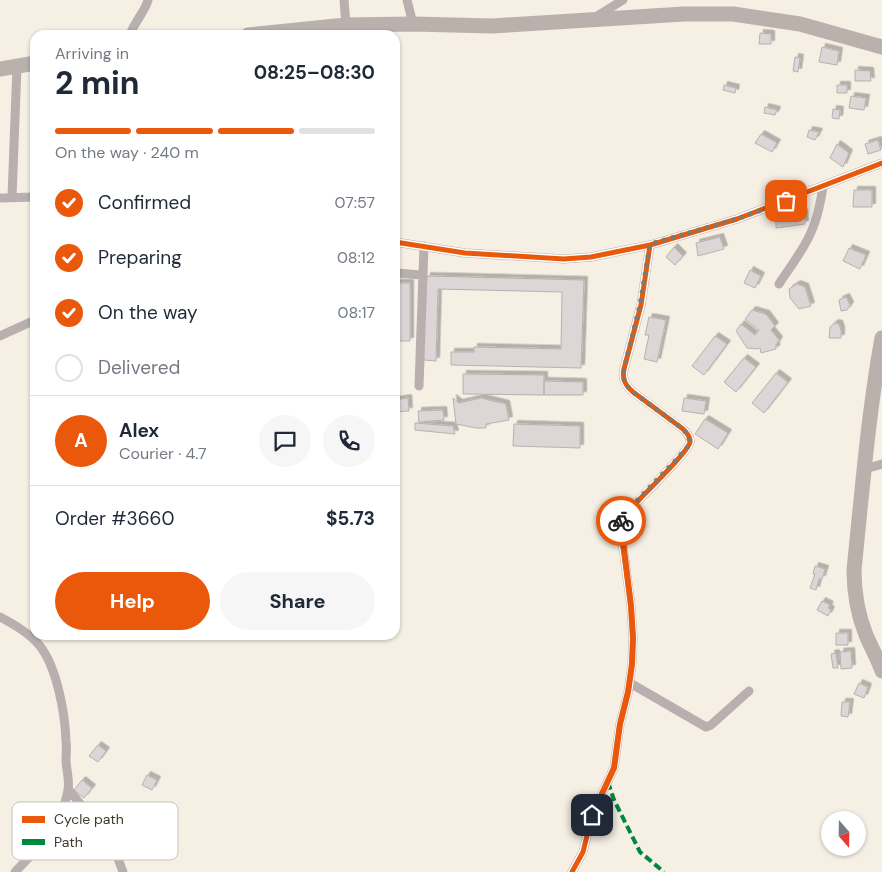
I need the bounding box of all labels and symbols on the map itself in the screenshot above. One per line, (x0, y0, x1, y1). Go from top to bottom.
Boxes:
pin (765, 180, 807, 222)
courier (596, 496, 646, 546)
pin (571, 794, 613, 836)
legend (12, 802, 178, 860)
text: Cycle path (54, 810, 124, 828)
north arrow (821, 811, 866, 856)
text: Path (54, 833, 83, 851)

